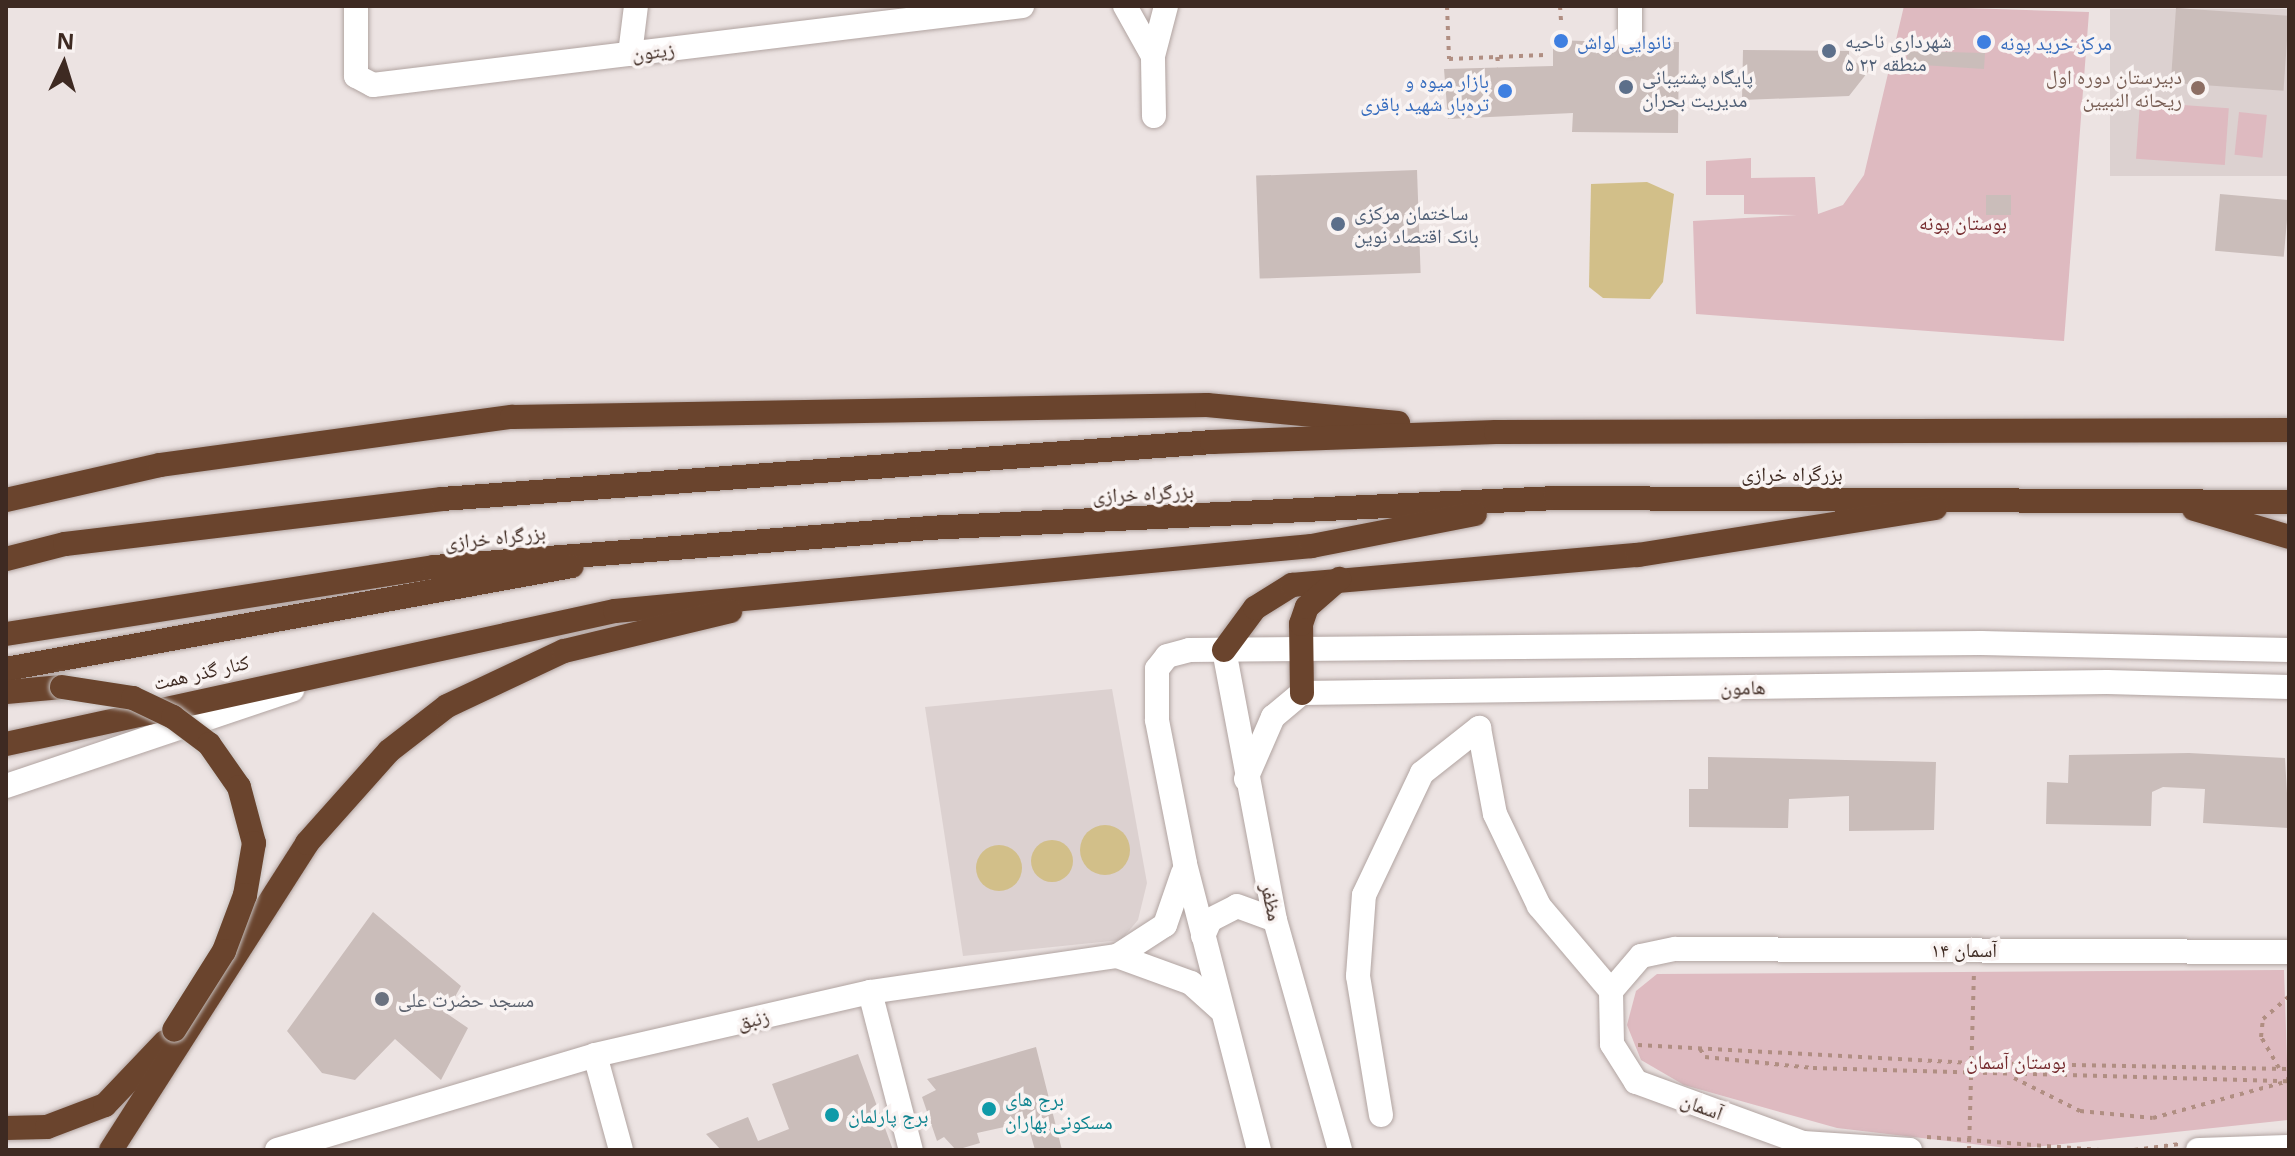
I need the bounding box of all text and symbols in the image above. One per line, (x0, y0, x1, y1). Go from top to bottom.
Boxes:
north arrow (24, 24, 104, 104)
text: N (56, 24, 76, 56)
place label: شهرداری ناحیه ۵ منطقه ۲۲ (1845, 28, 1952, 75)
place label: نانوایی لواش (1577, 29, 1672, 53)
place label: مرکز خرید پونه (2000, 30, 2112, 54)
marker: نانوایی لواش (1552, 32, 1570, 50)
marker: مرکز خرید پونه (1975, 33, 1993, 51)
street label: زیتون (630, 36, 676, 66)
marker: شهرداری ناحیه ۵ منطقه ۲۲ (1820, 42, 1838, 60)
place label: پایگاه پشتیبانی مدیریت بحران (1642, 64, 1753, 111)
place label: دبیرستان دوره اول ریحانه النبیین (2046, 64, 2182, 111)
place label: بازار میوه و تره‌بار شهید باقری (1360, 68, 1489, 115)
marker: پایگاه پشتیبانی مدیریت بحران (1617, 78, 1635, 96)
marker: دبیرستان دوره اول ریحانه النبیین (2189, 79, 2207, 97)
marker: بازار میوه و تره‌بار شهید باقری (1496, 82, 1514, 100)
place label: ساختمان مرکزی بانک اقتصاد نوین (1354, 200, 1479, 247)
park label: بوستان پونه (1919, 210, 2007, 234)
marker: ساختمان مرکزی بانک اقتصاد نوین (1329, 215, 1347, 233)
street label: بزرگراه خرازی (1741, 461, 1843, 485)
street label: بزرگراه خرازی (1092, 478, 1194, 508)
street label: بزرگراه خرازی (443, 520, 547, 554)
street label: کنار گذر همت (151, 649, 251, 695)
street label: هامون (1720, 675, 1766, 699)
street label: مظفر (1256, 881, 1288, 923)
street label: آسمان ۱۴ (1931, 937, 1997, 961)
place label: مسجد حضرت علی (398, 987, 534, 1011)
marker: مسجد حضرت علی (373, 990, 391, 1008)
street label: زنبق (735, 1004, 771, 1034)
park label: بوستان آسمان (1966, 1049, 2066, 1073)
place label: برج های مسکونی بهاران (1005, 1086, 1113, 1133)
street label: آسمان (1678, 1087, 1726, 1125)
marker: برج های مسکونی بهاران (980, 1100, 998, 1118)
place label: برج پارلمان (848, 1103, 928, 1127)
marker: برج پارلمان (823, 1106, 841, 1124)

